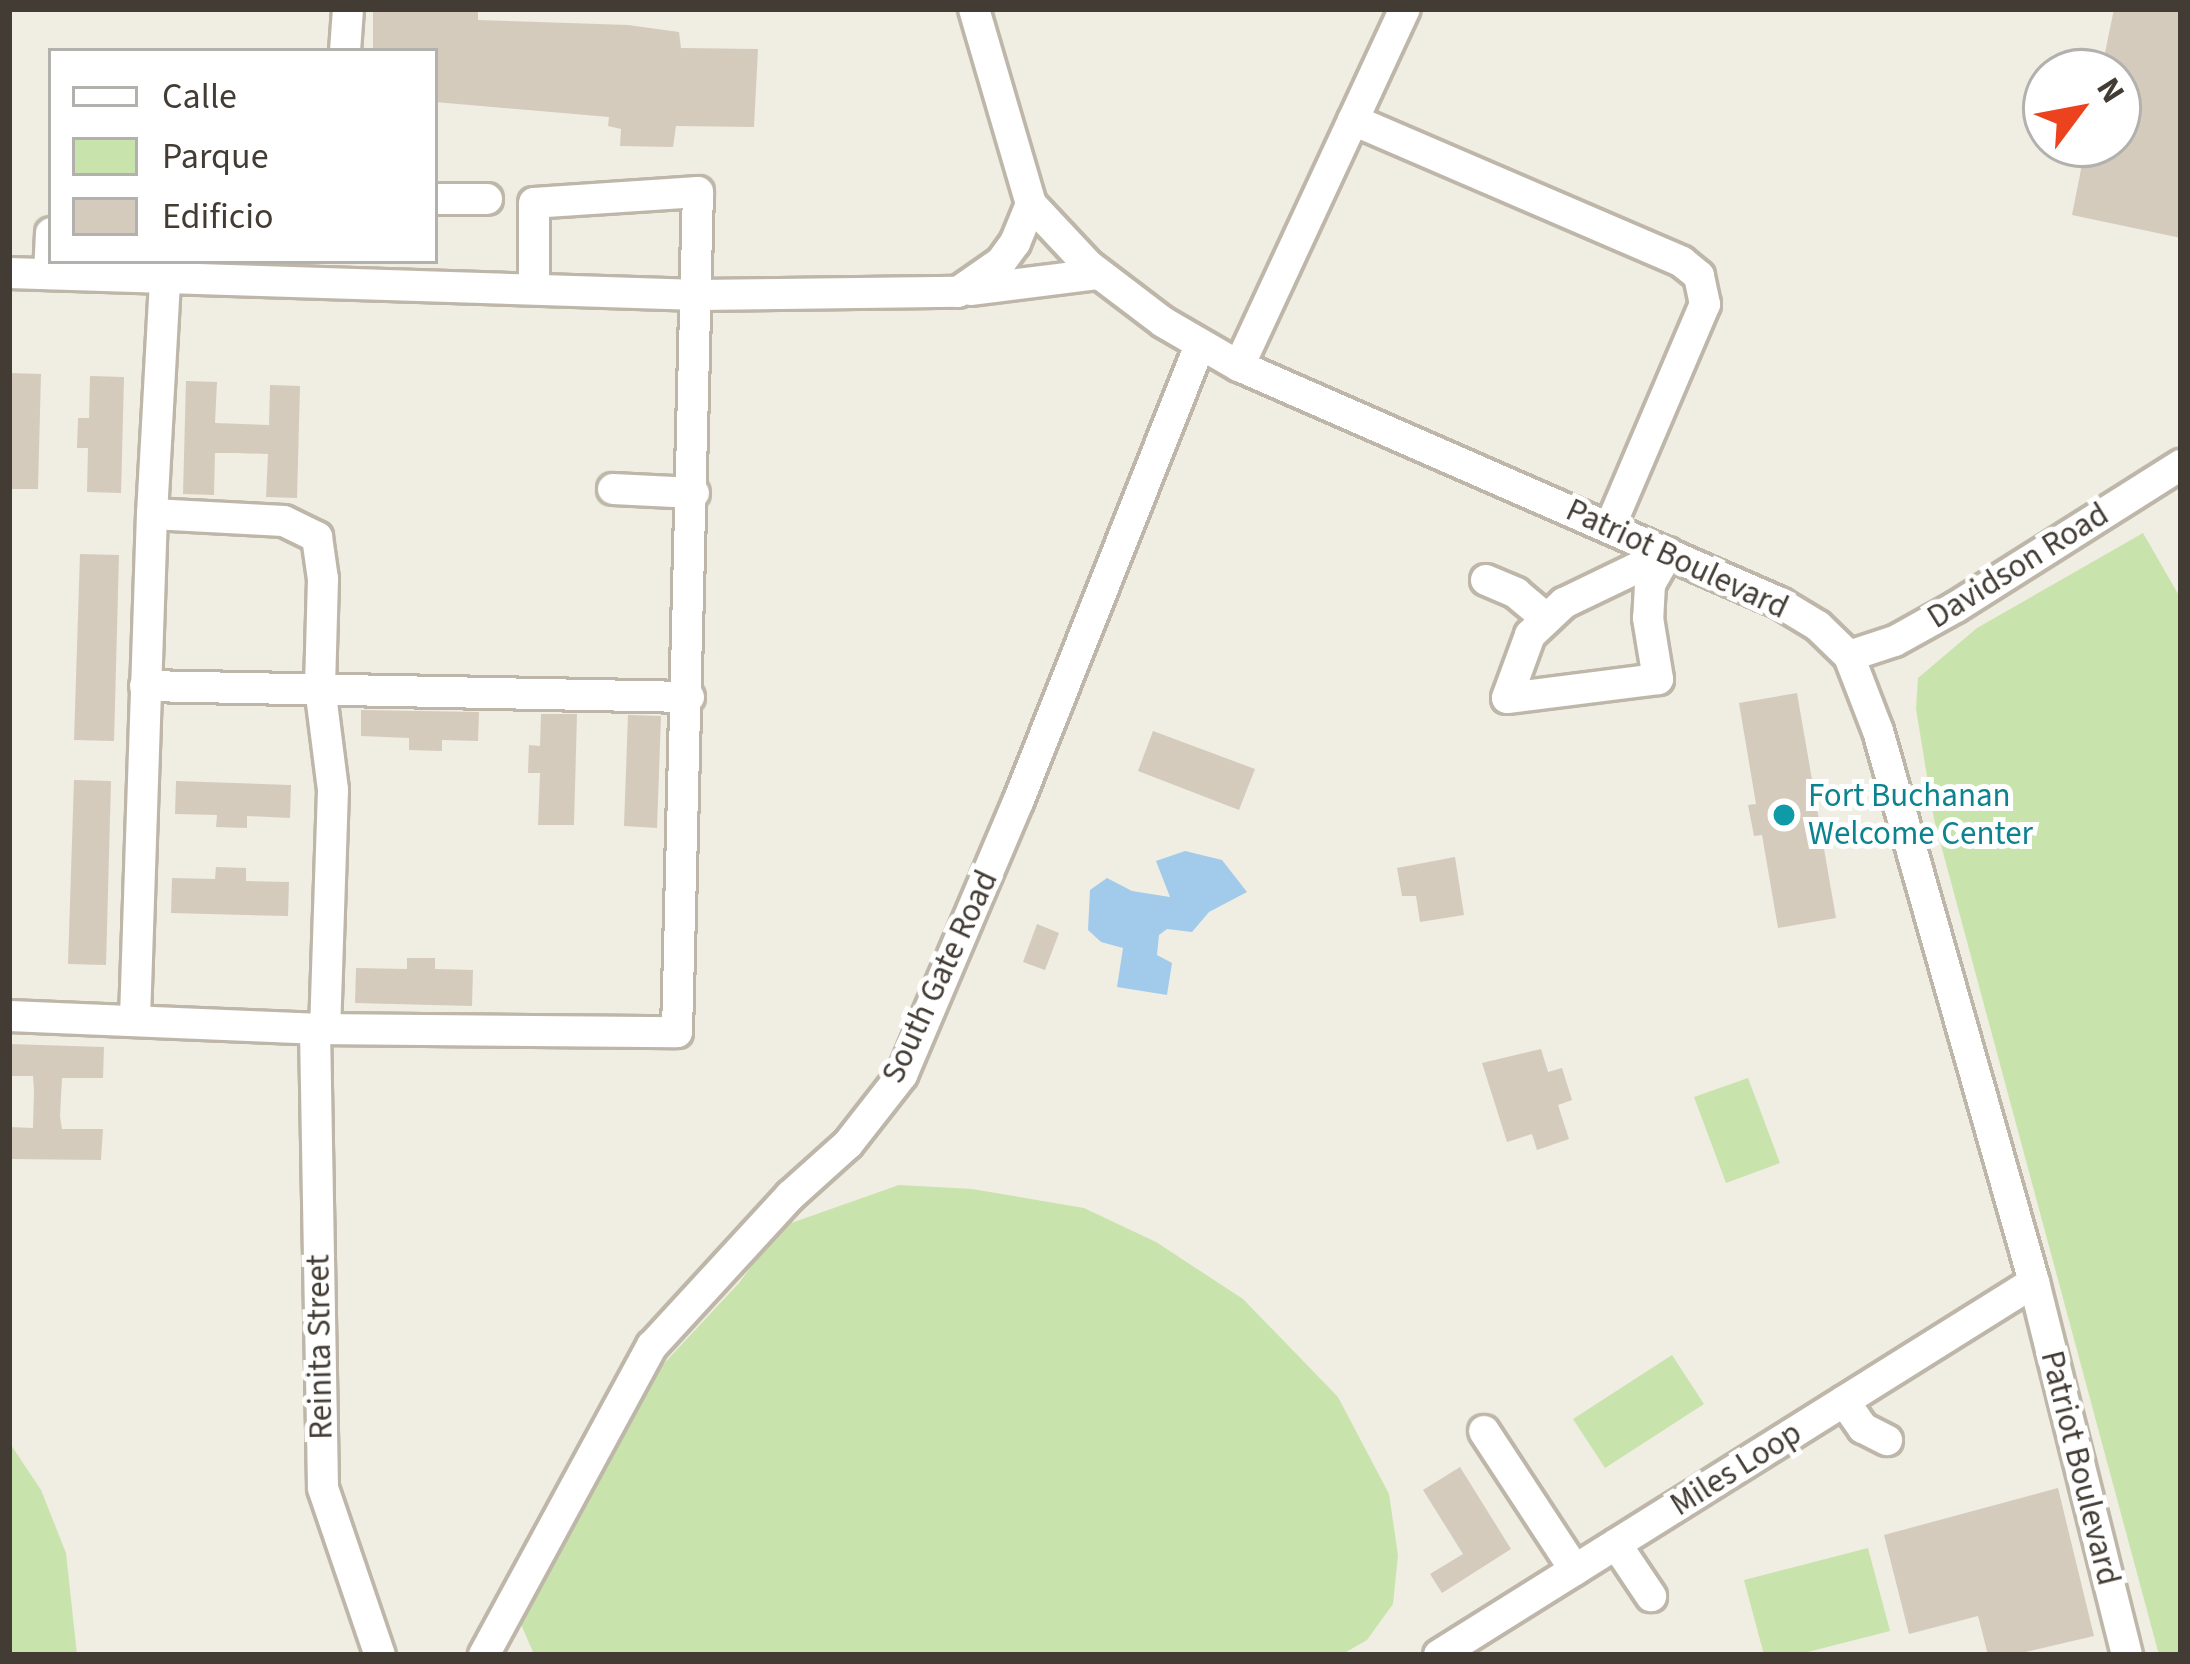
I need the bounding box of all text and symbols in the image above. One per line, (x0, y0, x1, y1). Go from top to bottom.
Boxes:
legend (48, 48, 438, 264)
north arrow (2022, 48, 2142, 168)
text: N (2085, 68, 2136, 112)
text: Calle (162, 71, 237, 122)
text: Parque (162, 131, 269, 182)
text: Edificio (162, 191, 274, 242)
street label: Patriot Boulevard (1560, 490, 1794, 628)
street label: Davidson Road (1920, 495, 2116, 637)
place label: Fort Buchanan Welcome Center (1808, 776, 2033, 854)
marker: Fort Buchanan Welcome Center (1771, 802, 1797, 828)
street label: South Gate Road (873, 864, 1007, 1090)
street label: Reinita Street (299, 1254, 341, 1440)
street label: Patriot Boulevard (2032, 1347, 2128, 1589)
street label: Miles Loop (1663, 1413, 1809, 1525)

